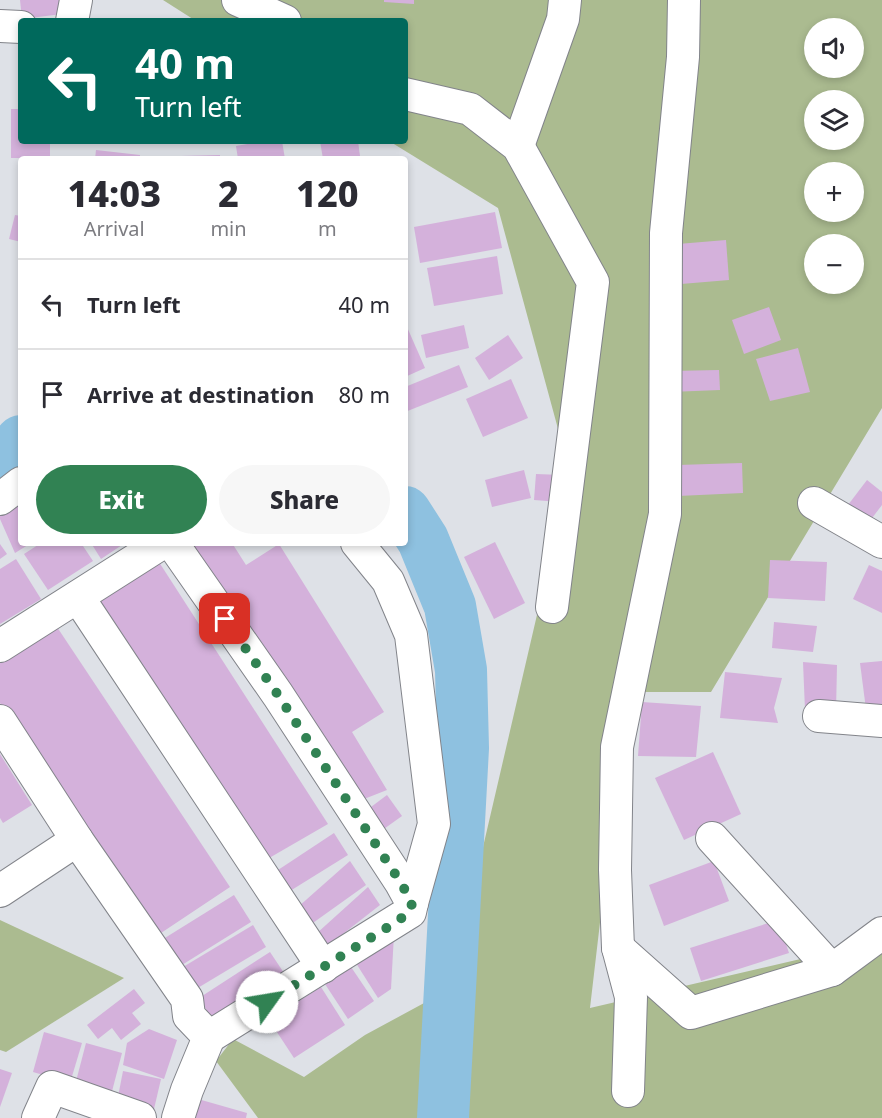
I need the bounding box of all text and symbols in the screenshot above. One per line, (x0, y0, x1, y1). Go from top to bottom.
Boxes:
map controls (804, 18, 864, 294)
button: sound (804, 18, 864, 78)
text: 40 m (135, 34, 235, 91)
icon: left (36, 42, 114, 120)
text: Turn left (135, 88, 241, 125)
button: layers (804, 90, 864, 150)
button: + (804, 162, 864, 222)
text: 14:03 (67, 169, 161, 218)
text: 2 (218, 169, 239, 218)
text: 120 (296, 169, 359, 218)
text: Arrival (84, 215, 145, 242)
text: min (210, 215, 247, 242)
text: m (318, 215, 337, 242)
button: − (804, 234, 864, 294)
icon: left (36, 288, 69, 321)
text: Turn left (87, 289, 181, 319)
text: 40 m (339, 289, 390, 319)
icon: arrive (36, 378, 69, 411)
text: Arrive at destination (87, 379, 314, 409)
text: 80 m (339, 379, 390, 409)
button: Exit (36, 465, 207, 534)
button: Share (219, 465, 390, 534)
pin (199, 593, 250, 644)
icon: arrive (208, 602, 241, 635)
position arrow (235, 970, 299, 1034)

